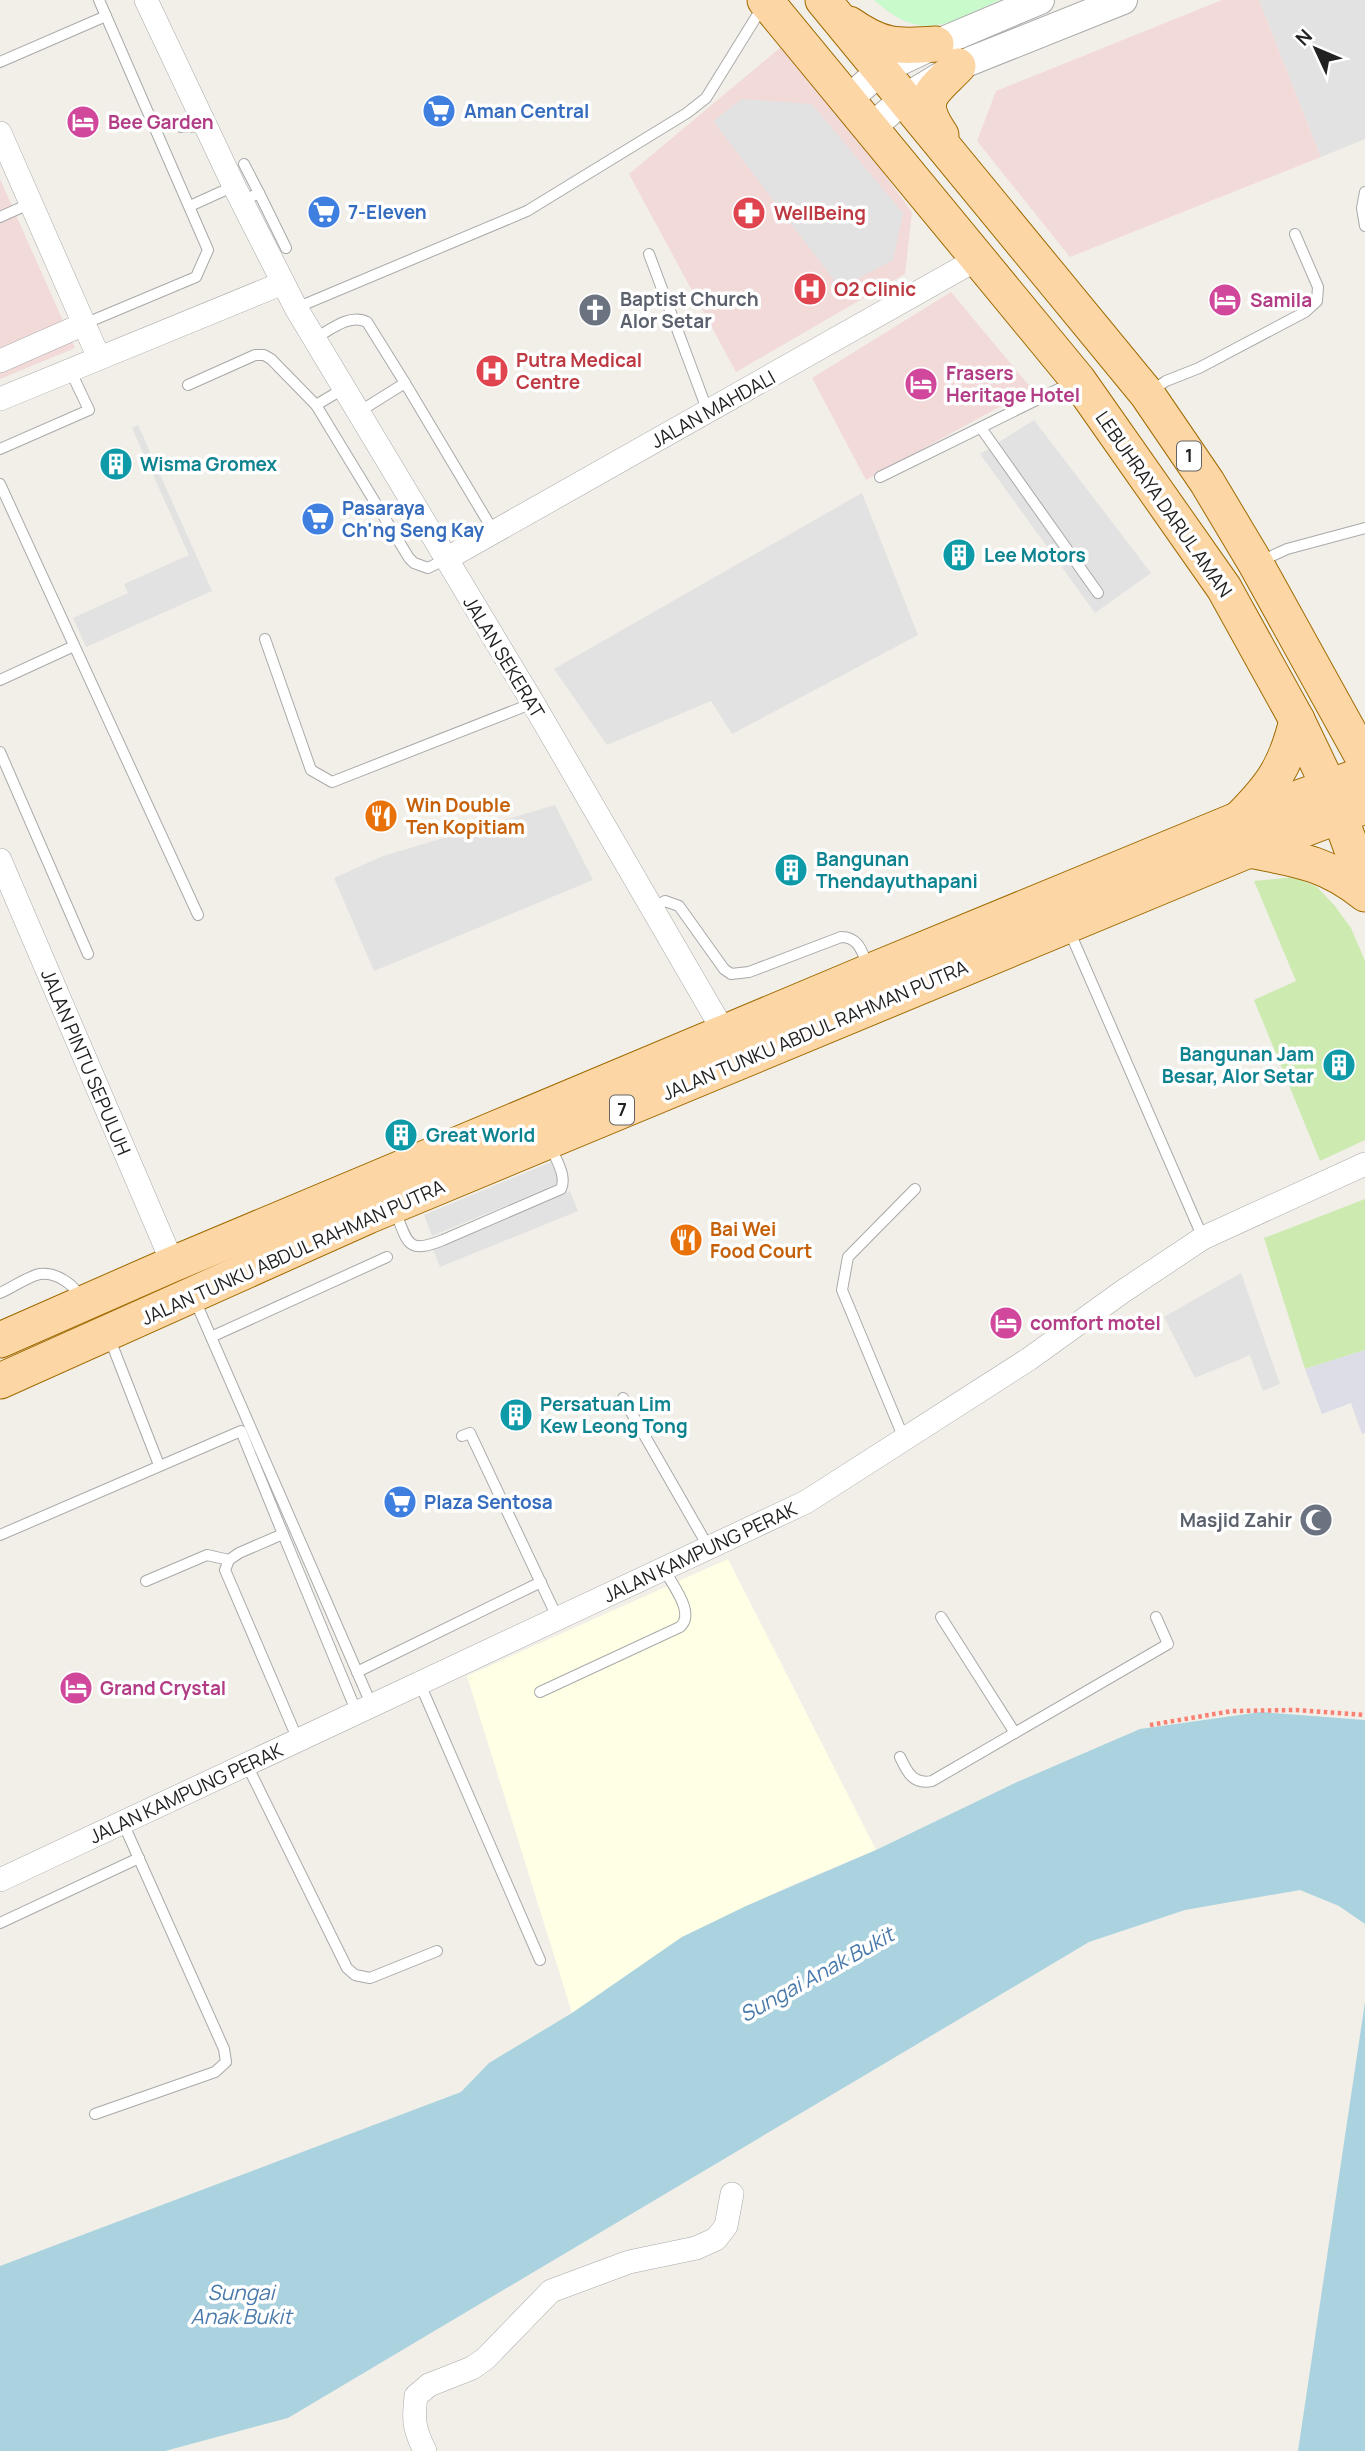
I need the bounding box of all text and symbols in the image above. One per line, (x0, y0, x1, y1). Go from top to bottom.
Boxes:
north arrow (1281, 14, 1351, 84)
text: N (1290, 23, 1318, 51)
supermarket icon: Aman Central (420, 92, 458, 130)
place label: Aman Central (464, 98, 589, 124)
hotel icon: Bee Garden (64, 103, 102, 141)
place label: Bee Garden (108, 109, 214, 135)
supermarket icon: 7-Eleven (305, 193, 343, 231)
pharmacy icon: WellBeing (730, 194, 768, 232)
place label: 7-Eleven (348, 199, 427, 225)
place label: WellBeing (774, 200, 866, 226)
hospital icon: O2 Clinic (791, 270, 829, 308)
place label: O2 Clinic (834, 276, 916, 302)
hotel icon: Samila (1206, 281, 1244, 319)
place label: Baptist Church Alor Setar (620, 286, 759, 334)
place label: Samila (1250, 287, 1312, 313)
church icon: Baptist Church Alor Setar (576, 291, 614, 329)
place label: Putra Medical Centre (516, 347, 642, 395)
hospital icon: Putra Medical Centre (473, 352, 511, 390)
place label: Frasers Heritage Hotel (946, 360, 1080, 408)
street label: JALAN MAHDALI (646, 364, 780, 454)
hotel icon: Frasers Heritage Hotel (902, 365, 940, 403)
street label: LEBUHRAYA DARUL AMAN (1090, 406, 1238, 602)
road number: 1 (1177, 442, 1201, 470)
building icon: Wisma Gromex (97, 445, 135, 483)
place label: Wisma Gromex (140, 451, 278, 477)
place label: Pasaraya Ch'ng Seng Kay (342, 495, 485, 543)
supermarket icon: Pasaraya Ch'ng Seng Kay (299, 500, 337, 538)
building icon: Lee Motors (940, 536, 978, 574)
place label: Lee Motors (984, 542, 1086, 568)
street label: JALAN SEKERAT (457, 591, 551, 723)
place label: Win Double Ten Kopitiam (406, 792, 525, 840)
restaurant icon: Win Double Ten Kopitiam (362, 797, 400, 835)
place label: Bangunan Thendayuthapani (816, 846, 978, 894)
building icon: Bangunan Thendayuthapani (772, 851, 810, 889)
street label: JALAN TUNKU ABDUL RAHMAN PUTRA (658, 954, 972, 1106)
street label: JALAN PINTU SEPULUH (35, 965, 137, 1159)
place label: Bangunan Jam Besar, Alor Setar (1162, 1041, 1314, 1089)
building icon: Bangunan Jam Besar, Alor Setar (1320, 1046, 1358, 1084)
road number: 7 (610, 1096, 634, 1125)
building icon: Great World (382, 1116, 420, 1154)
place label: Great World (426, 1122, 535, 1148)
street label: JALAN TUNKU ABDUL RAHMAN PUTRA (137, 1173, 449, 1331)
place label: Bai Wei Food Court (710, 1216, 812, 1264)
restaurant icon: Bai Wei Food Court (667, 1221, 705, 1259)
hotel icon: comfort motel (987, 1304, 1025, 1342)
place label: comfort motel (1030, 1310, 1161, 1336)
place label: Persatuan Lim Kew Leong Tong (540, 1391, 688, 1439)
building icon: Persatuan Lim Kew Leong Tong (497, 1396, 535, 1434)
supermarket icon: Plaza Sentosa (381, 1483, 419, 1521)
place label: Plaza Sentosa (424, 1489, 553, 1515)
street label: JALAN KAMPUNG PERAK (599, 1495, 802, 1608)
mosque icon: Masjid Zahir (1297, 1501, 1335, 1539)
place label: Masjid Zahir (1180, 1507, 1292, 1533)
hotel icon: Grand Crystal (57, 1669, 95, 1707)
place label: Grand Crystal (100, 1675, 226, 1701)
street label: JALAN KAMPUNG PERAK (85, 1736, 288, 1849)
water label: Sungai Anak Bukit (734, 1919, 901, 2028)
water label: Sungai Anak Bukit (190, 2278, 294, 2330)

